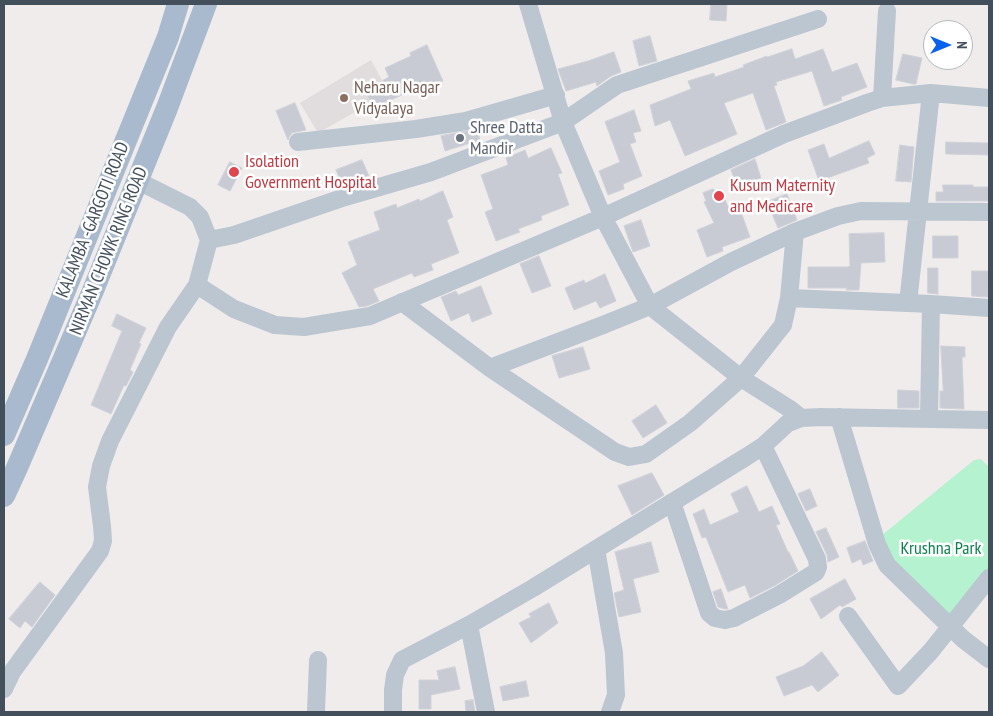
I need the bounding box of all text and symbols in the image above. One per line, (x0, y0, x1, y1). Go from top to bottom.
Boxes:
north arrow (923, 20, 973, 70)
text: N (953, 41, 971, 49)
place label: Neharu Nagar Vidyalaya (354, 77, 440, 120)
marker: Neharu Nagar Vidyalaya (338, 92, 350, 104)
place label: Shree Datta Mandir (470, 117, 543, 160)
marker: Shree Datta Mandir (454, 132, 466, 144)
street label: KALAMBA -GARGOTI ROAD (52, 139, 134, 301)
place label: Isolation Government Hospital (245, 151, 376, 193)
street label: NIRMAN CHOWK RING ROAD (65, 164, 153, 338)
marker: Isolation Government Hospital (227, 165, 241, 179)
place label: Kusum Maternity and Medicare (730, 175, 835, 218)
marker: Kusum Maternity and Medicare (712, 189, 726, 203)
park label: Krushna Park (901, 538, 981, 560)

